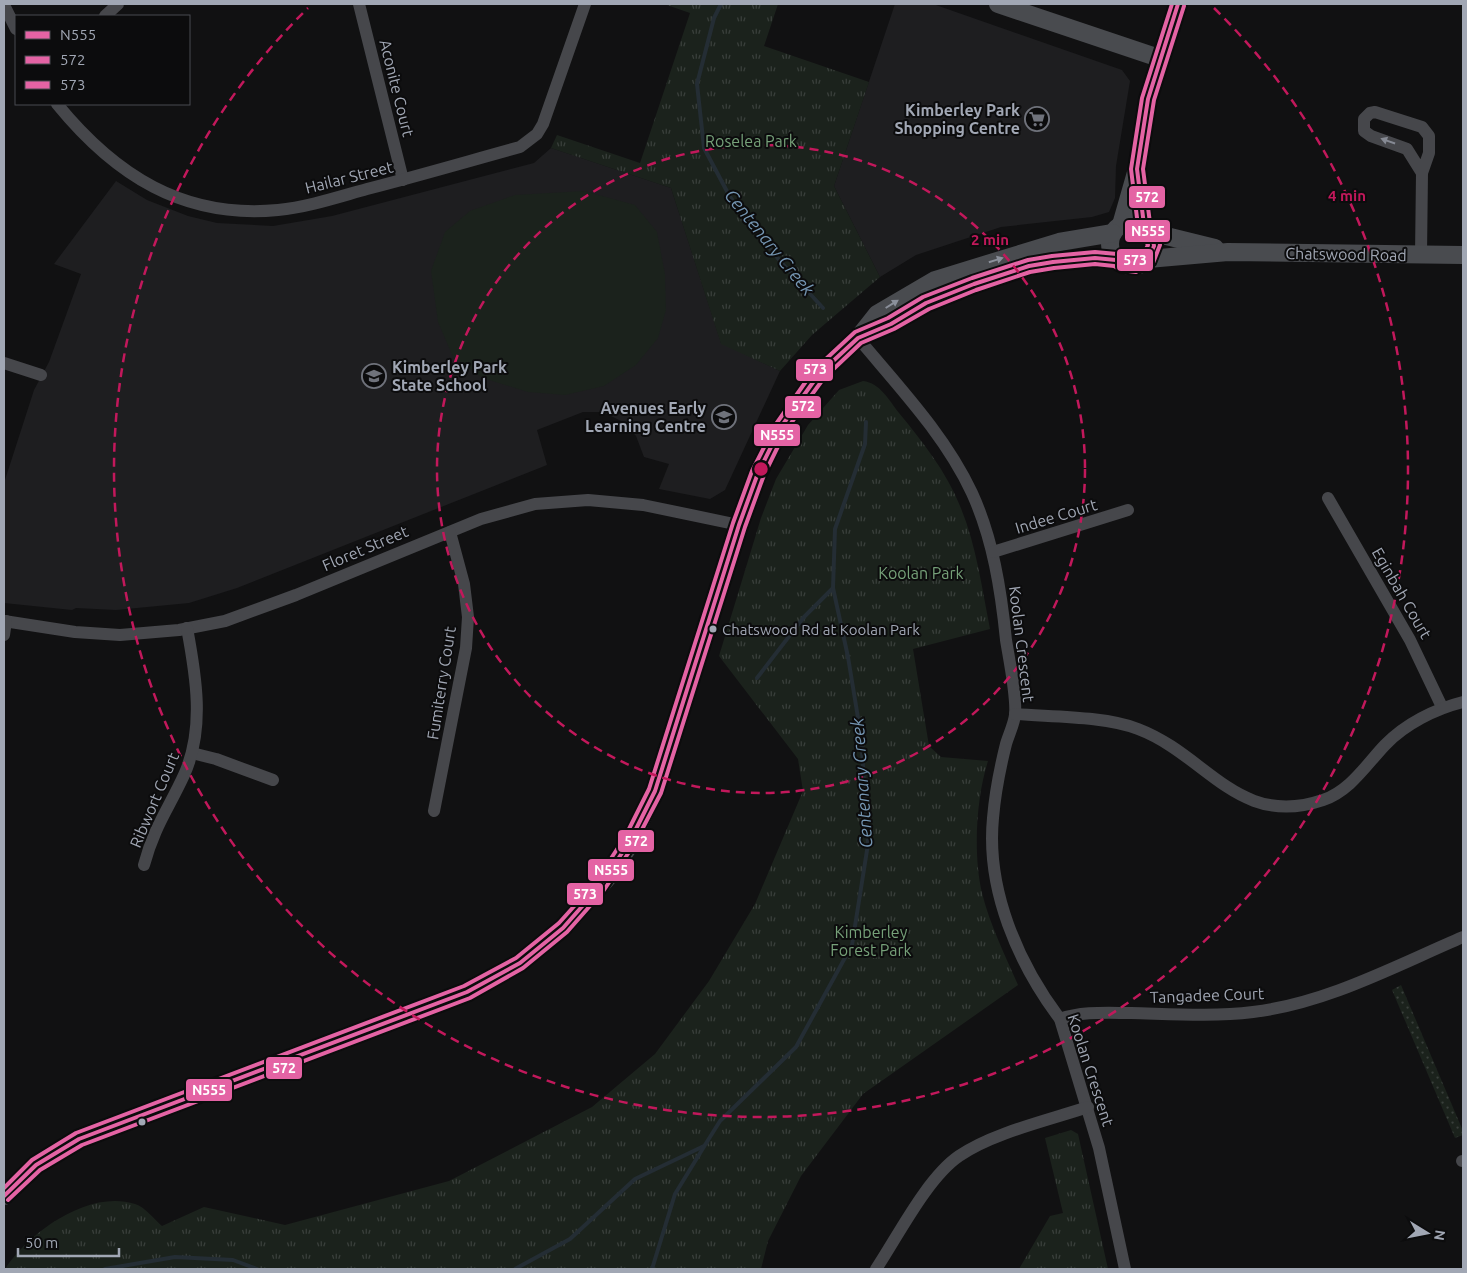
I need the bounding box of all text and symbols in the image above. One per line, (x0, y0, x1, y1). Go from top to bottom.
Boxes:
legend (15, 15, 190, 105)
text: N555 (60, 26, 96, 43)
street label: Aconite Court (376, 38, 418, 139)
text: 572 (60, 51, 85, 68)
text: 573 (60, 76, 85, 93)
place label: Kimberley Park Shopping Centre (895, 101, 1020, 137)
supermarket icon: Kimberley Park Shopping Centre (1024, 106, 1050, 132)
park label: Roselea Park (705, 132, 797, 150)
one-way arrow (1380, 137, 1395, 145)
street label: Hailar Street (303, 157, 396, 197)
water label: Centenary Creek (721, 185, 819, 300)
line badge: 572 (1128, 185, 1166, 209)
text: 4 min (1328, 187, 1366, 204)
text: 572 (1135, 189, 1159, 205)
line badge: N555 (1124, 219, 1171, 243)
text: N555 (1131, 223, 1165, 239)
text: 2 min (971, 231, 1009, 248)
street label: Chatswood Road (1285, 244, 1407, 264)
line badge: 573 (1116, 248, 1154, 272)
text: 573 (1123, 252, 1147, 268)
one-way arrow (989, 256, 1004, 264)
one-way arrow (886, 299, 899, 309)
place label: Kimberley Park State School (392, 358, 507, 394)
line badge: 573 (795, 358, 834, 382)
text: 573 (803, 361, 827, 377)
school or university icon: Kimberley Park State School (361, 363, 387, 389)
line badge: 572 (784, 395, 822, 419)
text: 572 (791, 398, 815, 414)
place label: Avenues Early Learning Centre (585, 399, 706, 435)
school or university icon: Avenues Early Learning Centre (711, 404, 737, 430)
line badge: N555 (753, 423, 801, 447)
text: N555 (760, 427, 794, 443)
centre of rings (752, 460, 770, 478)
street label: Indee Court (1013, 495, 1100, 537)
street label: Floret Street (319, 522, 411, 574)
street label: Eginbah Court (1369, 544, 1436, 642)
park label: Koolan Park (878, 564, 964, 582)
street label: Koolan Crescent (1006, 585, 1038, 704)
place label: Chatswood Rd at Koolan Park (722, 621, 920, 638)
street label: Fumiterry Court (423, 624, 459, 741)
marker: Chatswood Rd at Koolan Park (708, 624, 718, 634)
water label: Centenary Creek (846, 716, 876, 849)
street label: Ribwort Court (126, 749, 182, 850)
line badge: 572 (617, 829, 655, 853)
text: 572 (624, 833, 648, 849)
line badge: N555 (587, 858, 635, 882)
text: N555 (594, 862, 628, 878)
line badge: 573 (566, 882, 604, 906)
text: 573 (573, 886, 597, 902)
park label: Kimberley Forest Park (830, 923, 912, 959)
street label: Tangadee Court (1150, 984, 1265, 1006)
street label: Koolan Crescent (1064, 1012, 1118, 1129)
line badge: 572 (265, 1056, 303, 1080)
text: 572 (272, 1060, 296, 1076)
line badge: N555 (185, 1078, 233, 1102)
text: N555 (192, 1082, 226, 1098)
unlabelled marker (137, 1117, 147, 1127)
north arrow (1402, 1208, 1452, 1258)
scale bar (18, 1226, 119, 1258)
text: N (1431, 1229, 1449, 1242)
text: 50 m (25, 1234, 58, 1251)

